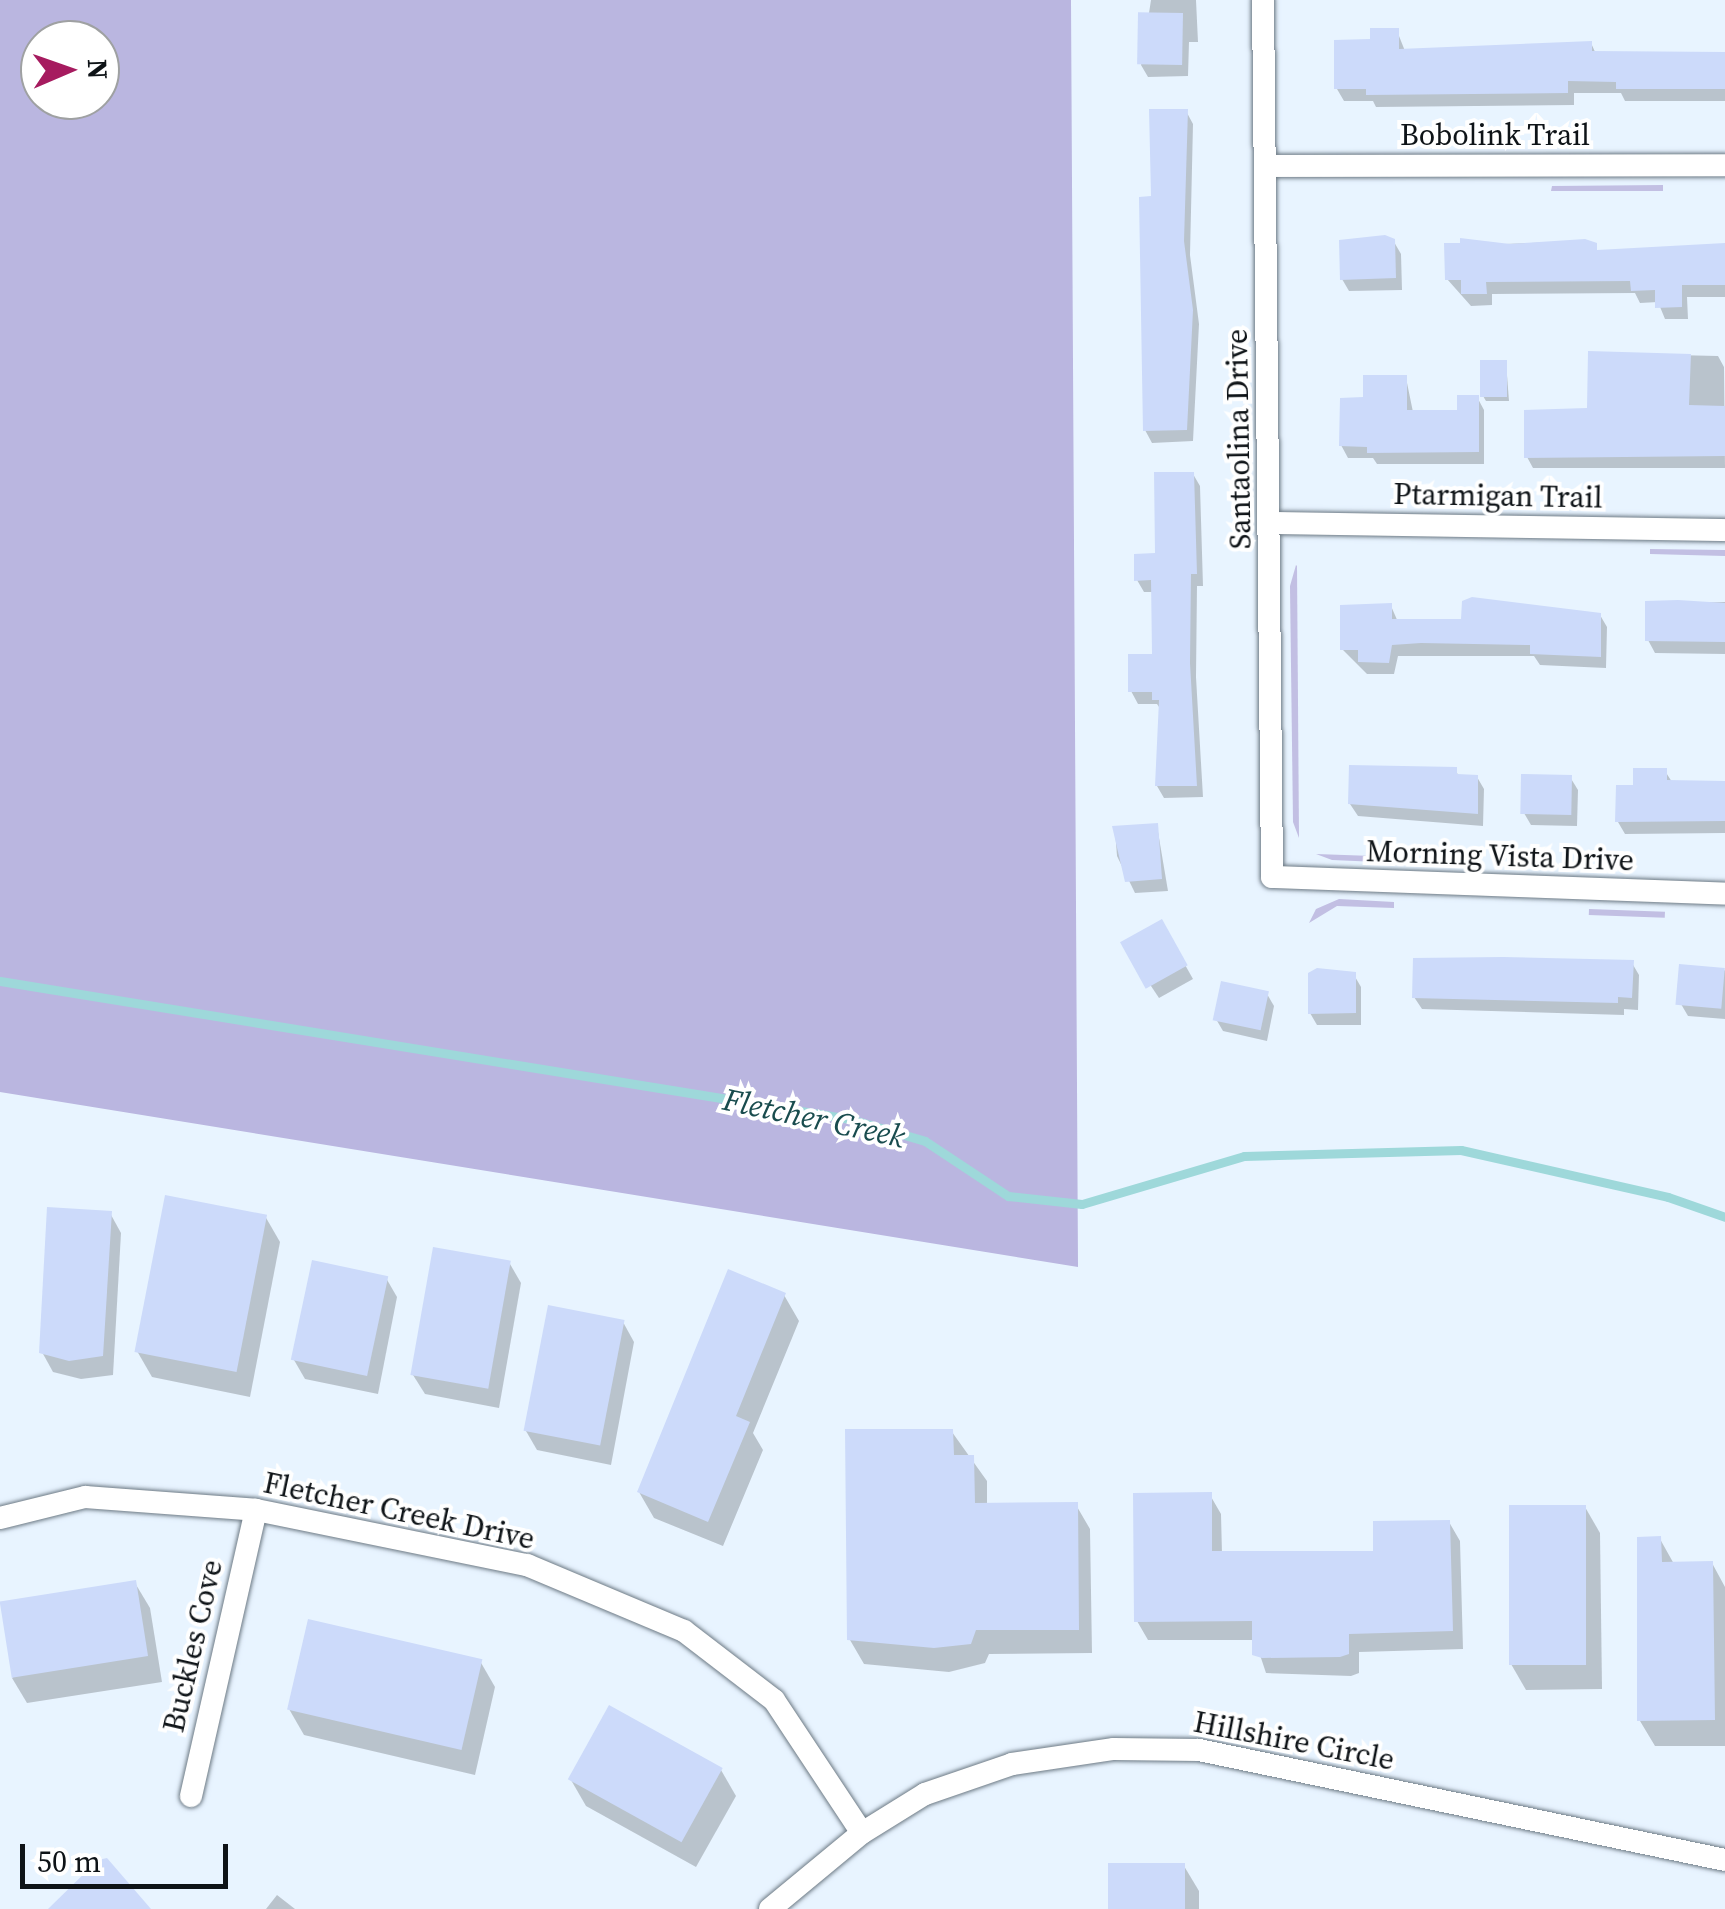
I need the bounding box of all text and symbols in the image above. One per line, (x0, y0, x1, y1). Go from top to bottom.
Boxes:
north arrow (20, 20, 120, 120)
text: N (79, 58, 117, 80)
street label: Bobolink Trail (1400, 117, 1590, 153)
street label: Santaolina Drive (1219, 329, 1259, 549)
street label: Ptarmigan Trail (1393, 476, 1603, 516)
street label: Morning Vista Drive (1365, 833, 1635, 879)
water label: Fletcher Creek (720, 1080, 908, 1156)
street label: Fletcher Creek Drive (260, 1465, 538, 1557)
street label: Buckles Cove (156, 1556, 230, 1736)
street label: Hillshire Circle (1191, 1704, 1397, 1778)
scale bar (25, 1824, 232, 1886)
text: 50 m (37, 1841, 101, 1882)

